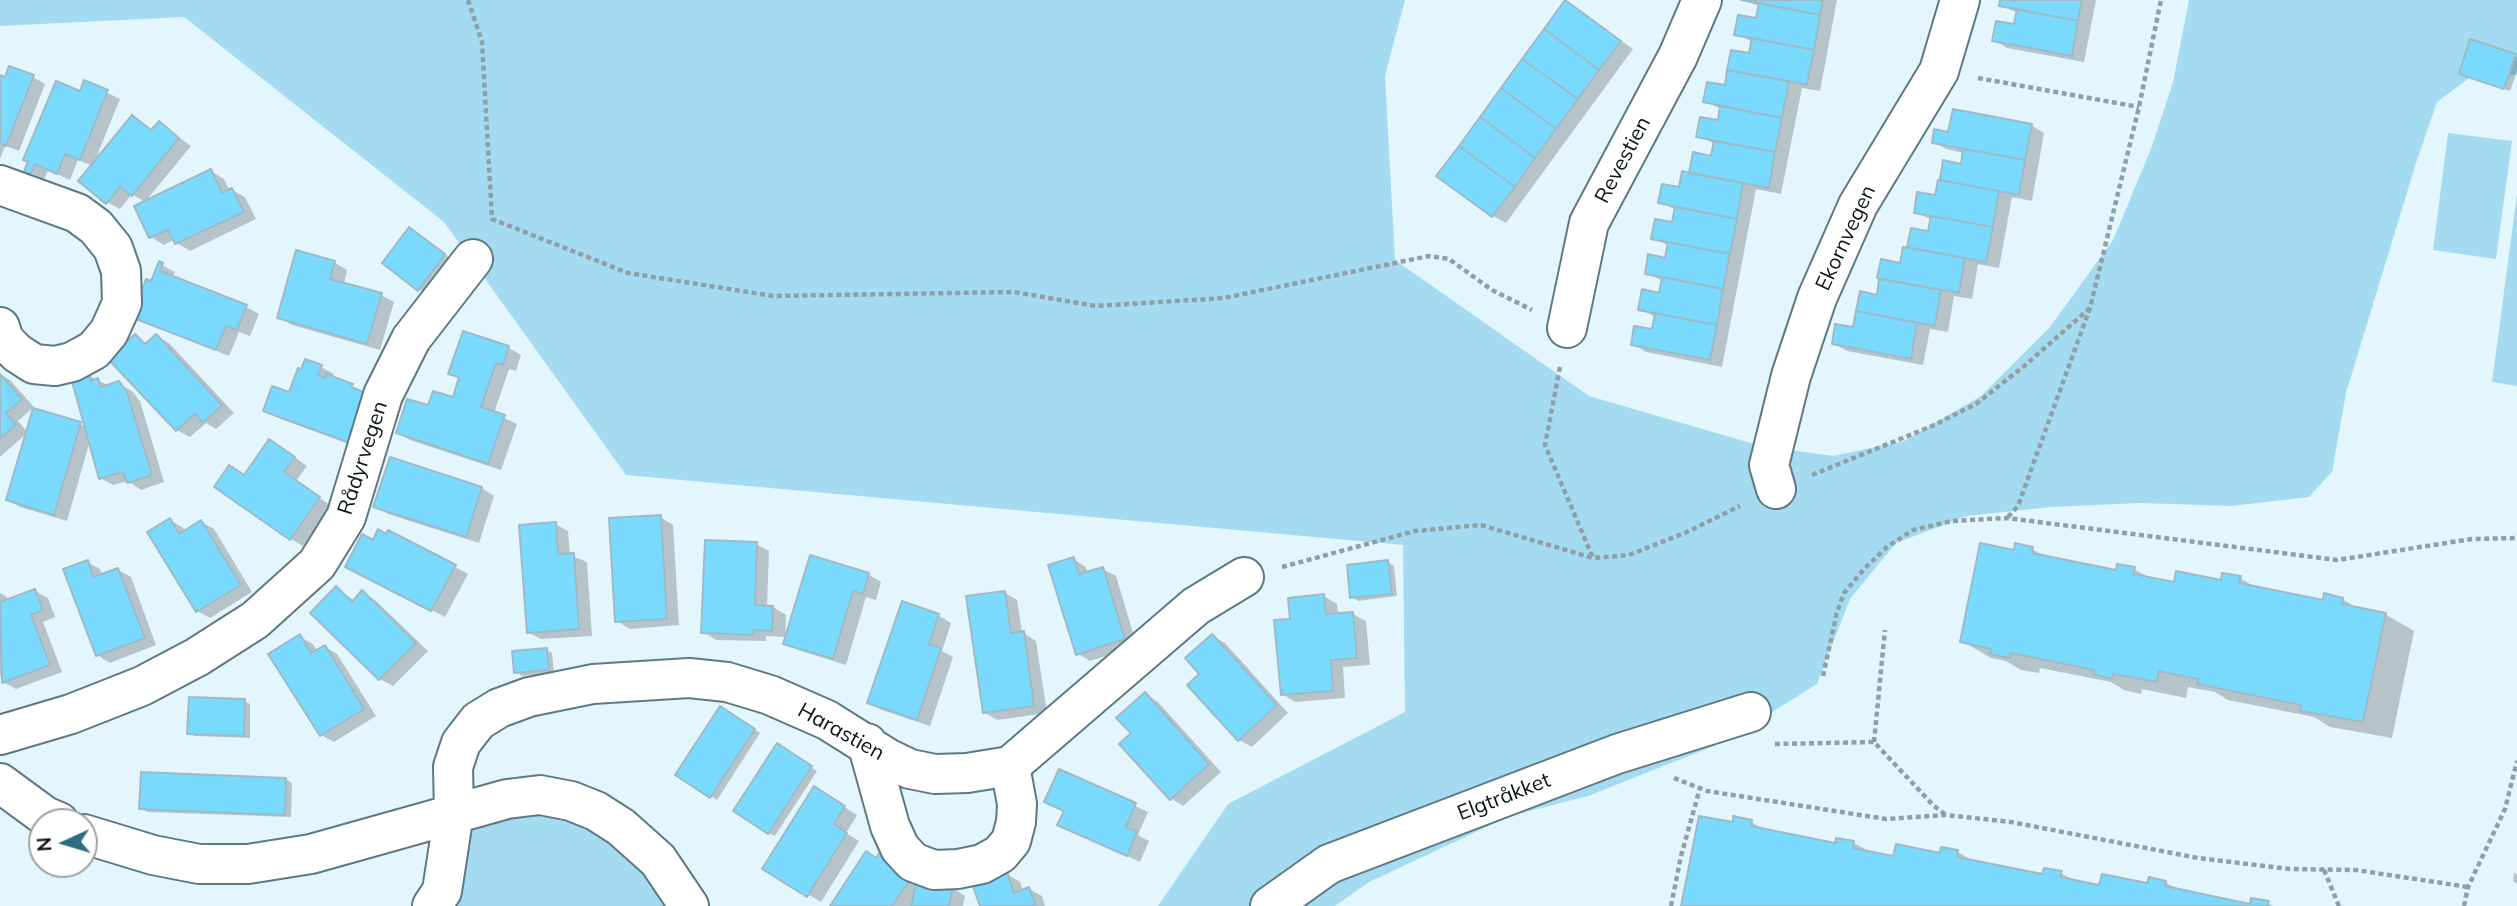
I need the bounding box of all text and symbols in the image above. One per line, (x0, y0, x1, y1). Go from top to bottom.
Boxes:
street label: Revestien (1590, 112, 1656, 208)
street label: Ekornvegen (1811, 181, 1881, 295)
street label: Rådyrvegen (333, 398, 393, 518)
street label: Harastien (793, 698, 889, 766)
street label: Elgtråkket (1454, 768, 1554, 826)
north arrow (28, 808, 98, 878)
text: N (32, 836, 57, 852)

